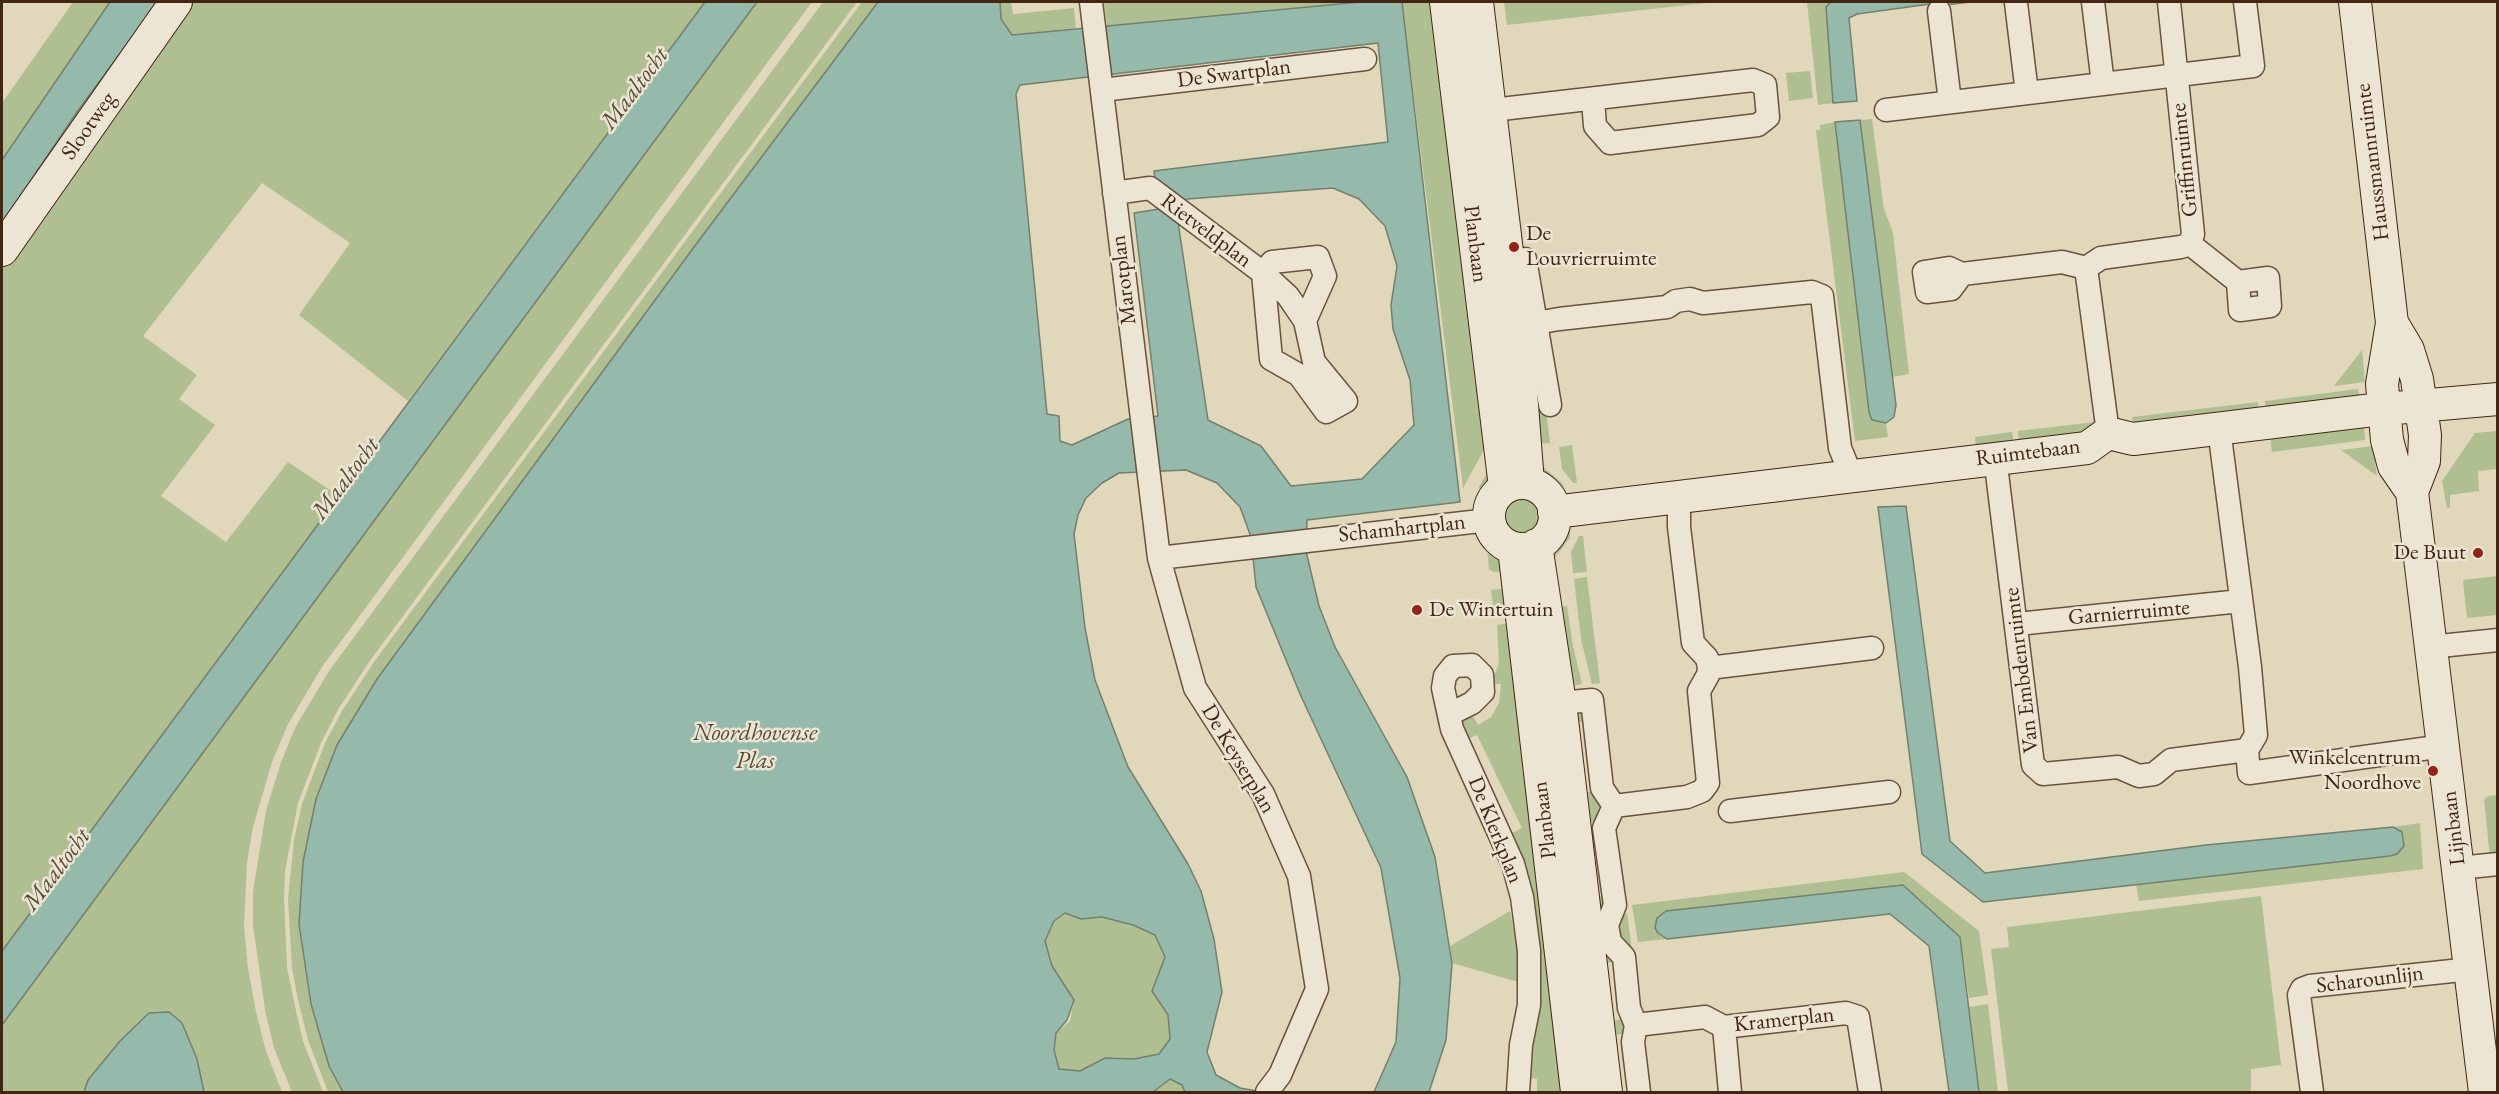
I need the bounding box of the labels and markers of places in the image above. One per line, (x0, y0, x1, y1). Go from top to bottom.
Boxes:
place label: De Louvrierruimte (1526, 221, 1657, 272)
marker: De Louvrierruimte (1507, 240, 1521, 254)
place label: De Buut (2393, 540, 2466, 566)
marker: De Buut (2471, 546, 2485, 560)
place label: De Wintertuin (1429, 597, 1554, 623)
marker: De Wintertuin (1410, 603, 1424, 617)
place label: Winkelcentrum Noordhove (2288, 745, 2421, 796)
marker: Winkelcentrum Noordhove (2426, 764, 2440, 778)

